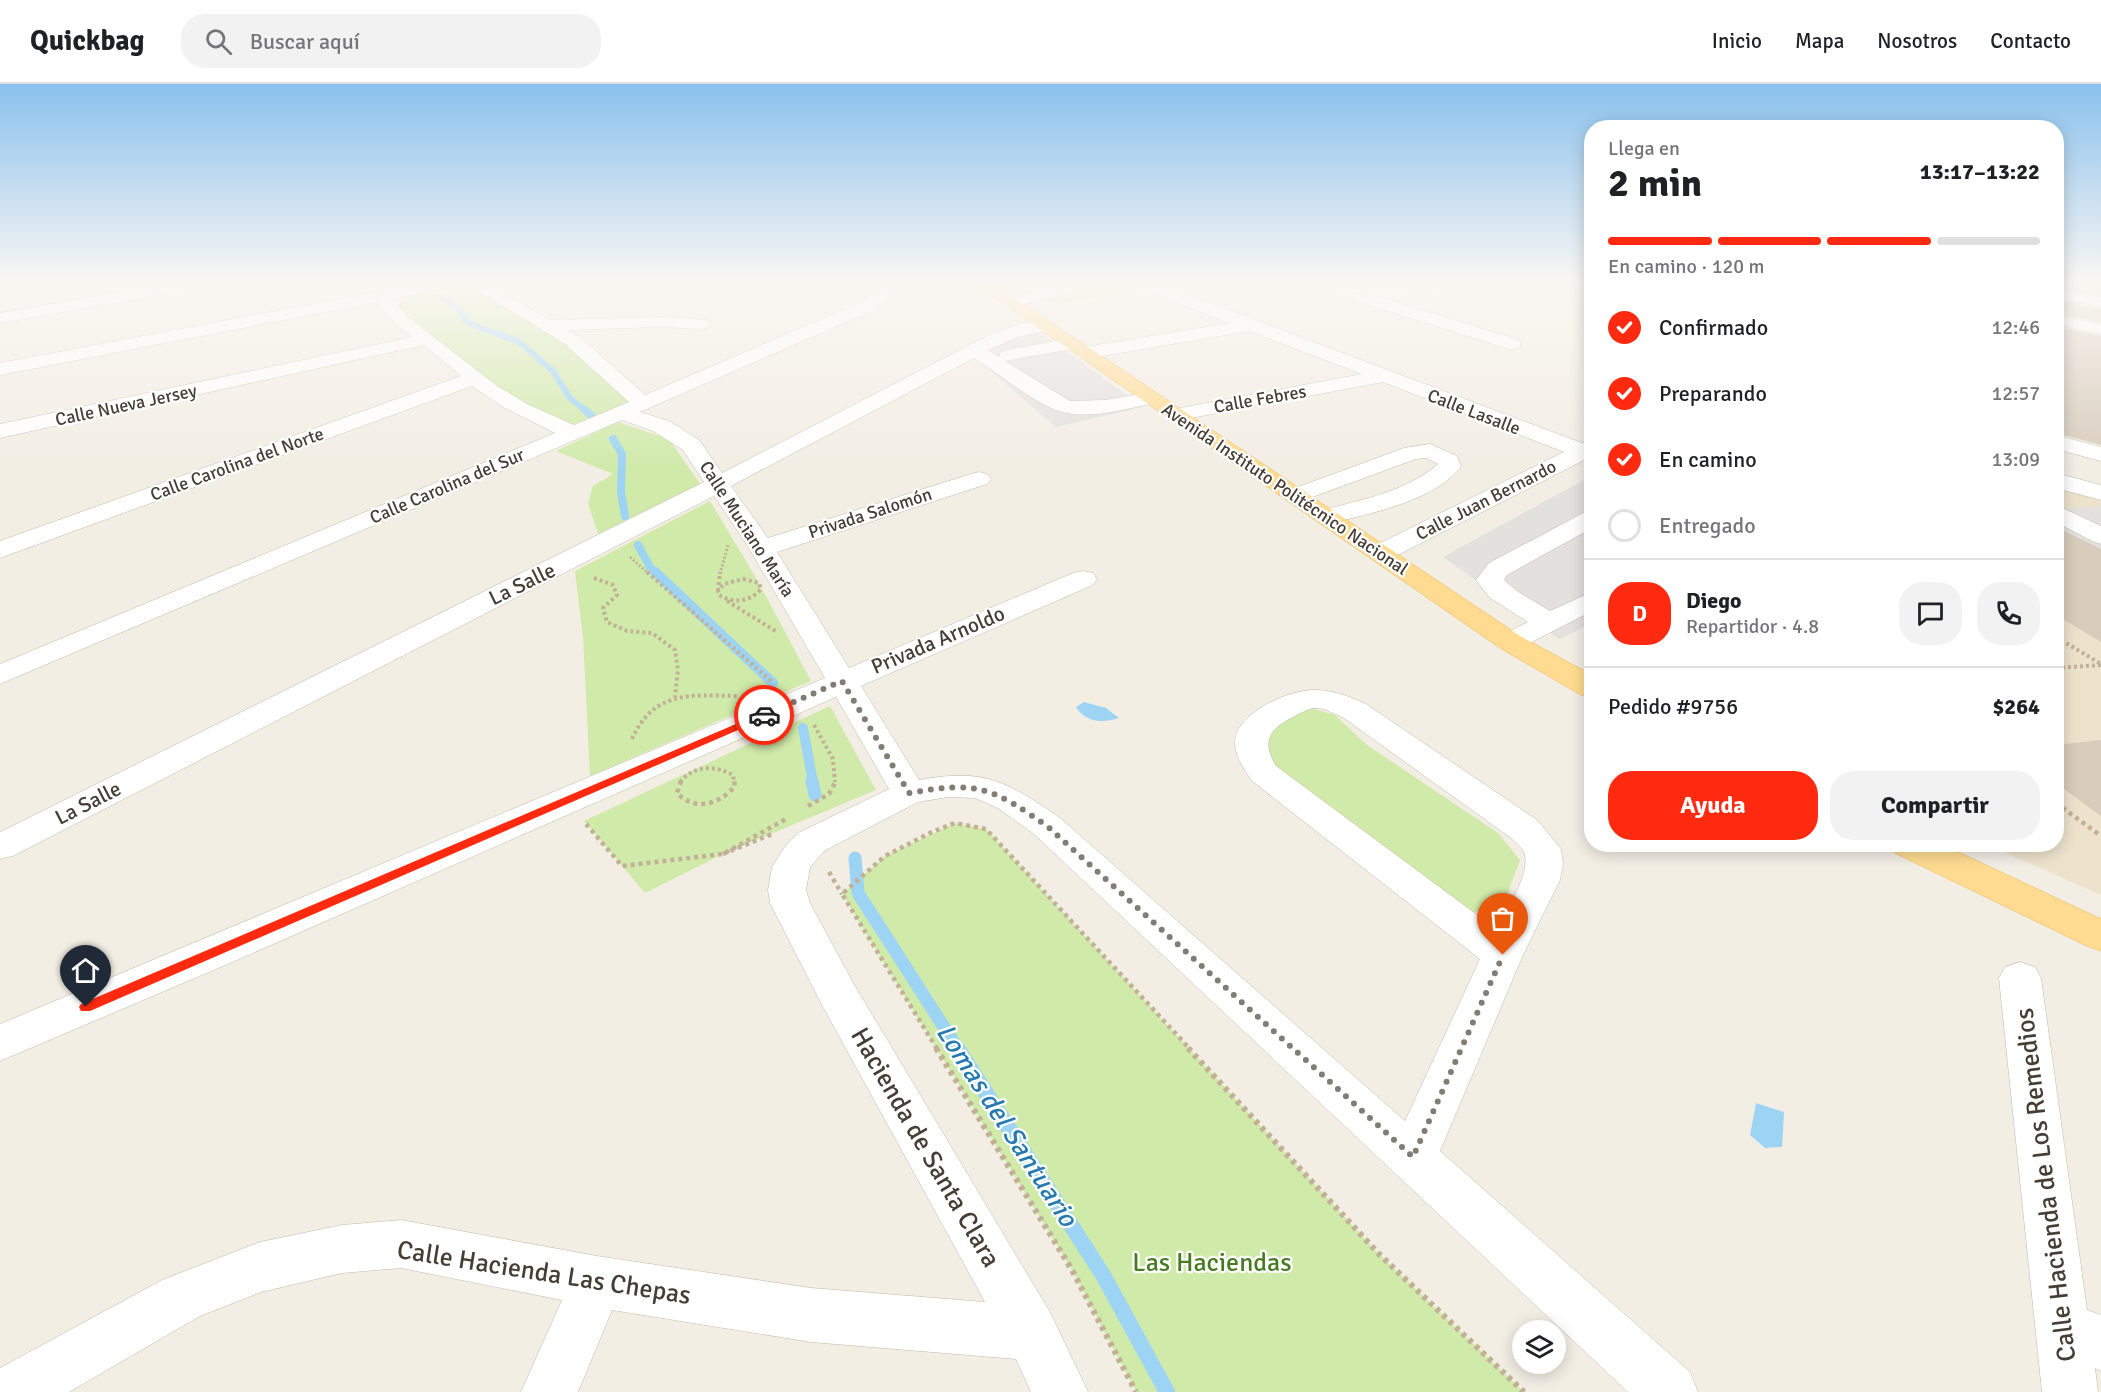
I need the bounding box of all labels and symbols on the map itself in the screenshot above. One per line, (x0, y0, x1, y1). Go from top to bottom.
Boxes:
street label: Calle Nueva Jersey (53, 379, 199, 431)
street label: Calle Febres (1212, 380, 1308, 418)
street label: Calle Lasalle (1425, 384, 1523, 440)
street label: Avenida Instituto Politécnico Nacional (1158, 398, 1412, 580)
street label: Calle Carolina del Norte (147, 422, 327, 506)
street label: Calle Carolina del Sur (366, 443, 528, 529)
street label: Calle Juan Bernardo (1412, 455, 1560, 545)
street label: Calle Muciano María (695, 457, 799, 601)
street label: Privada Salomón (805, 483, 935, 543)
street label: La Salle (485, 557, 559, 611)
street label: Privada Arnoldo (867, 600, 1009, 680)
courier (734, 685, 794, 745)
street label: La Salle (51, 775, 125, 831)
pin (1477, 893, 1528, 955)
pin (60, 945, 111, 1007)
street label: Calle Hacienda de Los Remedios (2008, 1006, 2084, 1363)
water label: Lomas del Santuario (929, 1018, 1086, 1235)
street label: Hacienda de Santa Clara (843, 1022, 1007, 1273)
street label: Calle Hacienda Las Chepas (395, 1234, 693, 1312)
park label: Las Haciendas (1132, 1247, 1292, 1279)

